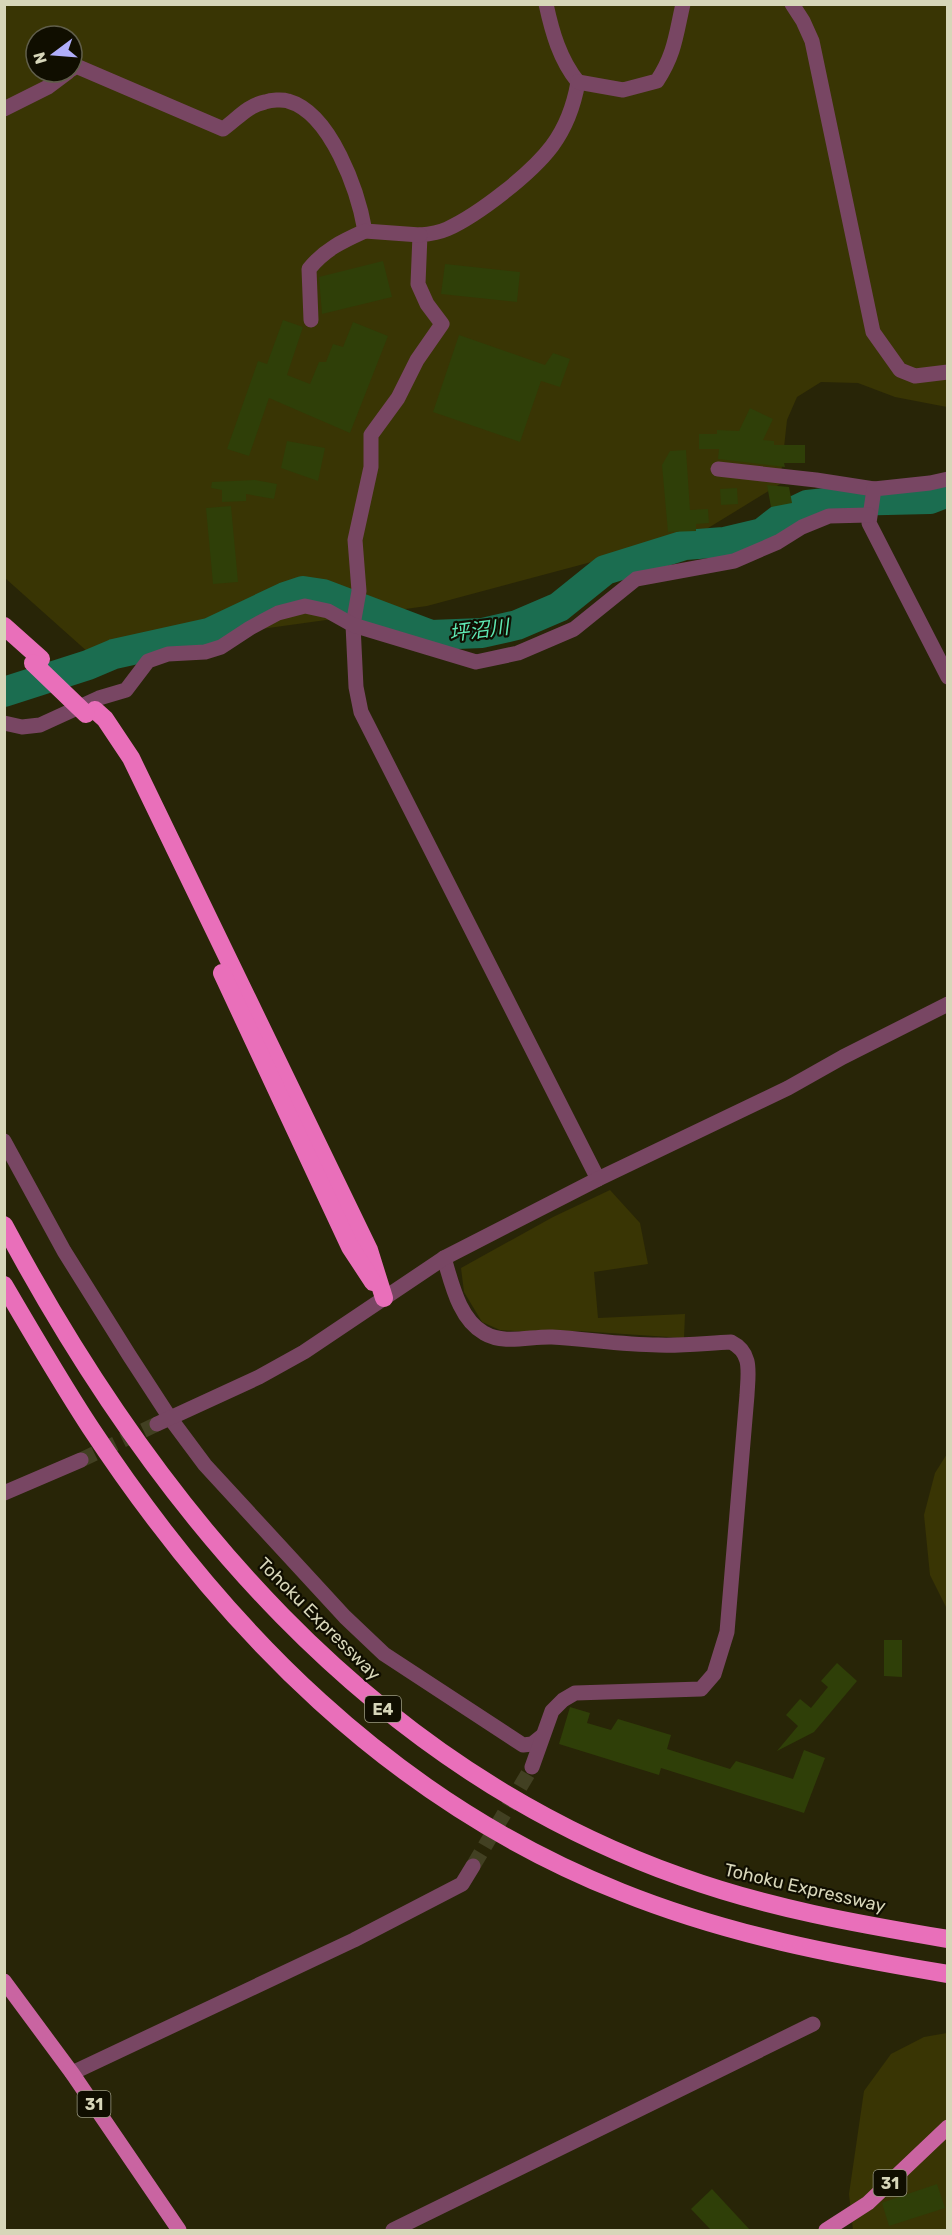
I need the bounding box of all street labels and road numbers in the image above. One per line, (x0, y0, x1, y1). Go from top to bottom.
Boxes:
street label: Tohoku Expressway (253, 1553, 385, 1685)
road number: E4 (365, 1696, 401, 1722)
street label: Tohoku Expressway (722, 1859, 888, 1917)
road number: 31 (78, 2091, 110, 2117)
road number: 31 (874, 2170, 906, 2196)

